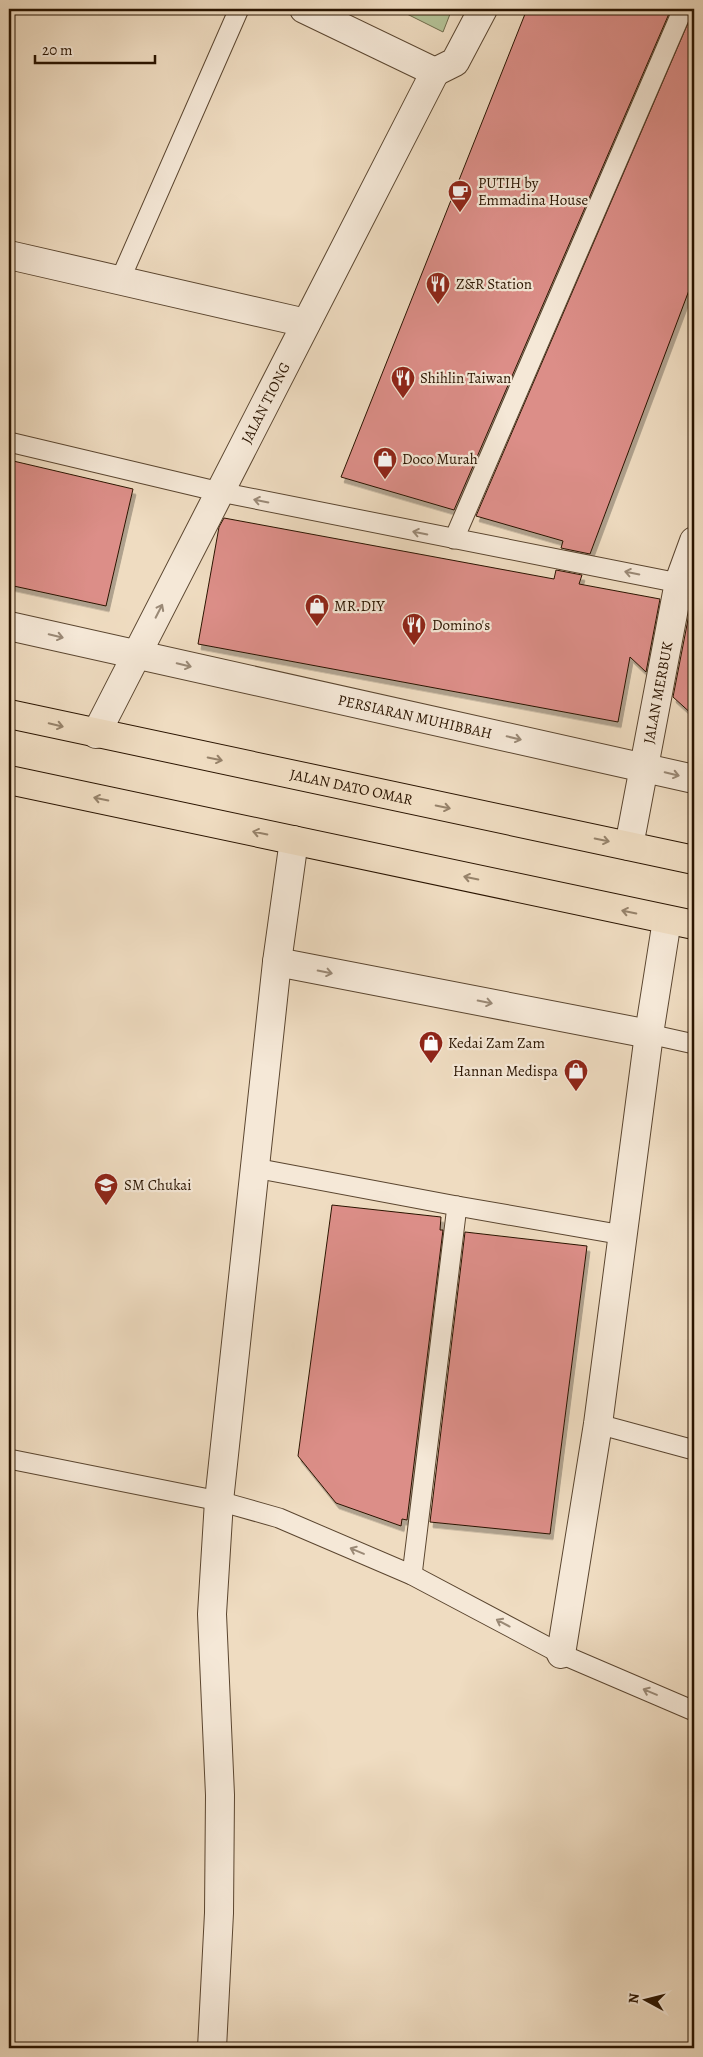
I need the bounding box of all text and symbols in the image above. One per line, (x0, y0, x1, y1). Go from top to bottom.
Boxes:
scale bar (35, 32, 155, 64)
text: 20 m (42, 40, 73, 60)
place label: PUTIH by Emmadina House (478, 173, 588, 210)
cafe icon: PUTIH by Emmadina House (447, 179, 473, 213)
restaurant icon: Z&R Station (425, 271, 451, 305)
place label: Z&R Station (456, 274, 532, 294)
street label: JALAN TIONG (236, 359, 295, 447)
restaurant icon: Shihlin Taiwan (390, 365, 416, 399)
place label: Shihlin Taiwan (420, 368, 511, 388)
shop icon: Doco Murah (372, 446, 398, 480)
place label: Doco Murah (402, 449, 478, 469)
one-way arrow (254, 495, 270, 505)
one-way arrow (413, 527, 429, 537)
one-way arrow (624, 568, 640, 578)
shop icon: MR.DIY (304, 593, 330, 627)
place label: MR.DIY (334, 596, 385, 616)
one-way arrow (155, 604, 164, 619)
restaurant icon: Domino's (401, 612, 427, 646)
place label: Domino's (432, 615, 490, 635)
one-way arrow (48, 632, 64, 641)
street label: JALAN MERBUK (639, 639, 678, 745)
one-way arrow (176, 661, 192, 670)
street label: PERSIARAN MUHIBBAH (336, 690, 494, 744)
one-way arrow (48, 720, 64, 730)
one-way arrow (505, 734, 521, 743)
one-way arrow (207, 754, 223, 764)
street label: JALAN DATO OMAR (288, 764, 415, 810)
one-way arrow (664, 770, 680, 779)
one-way arrow (94, 794, 110, 804)
one-way arrow (434, 802, 450, 812)
one-way arrow (253, 827, 269, 837)
one-way arrow (593, 836, 609, 845)
one-way arrow (463, 872, 479, 882)
one-way arrow (622, 906, 638, 916)
one-way arrow (317, 967, 333, 977)
one-way arrow (476, 998, 492, 1008)
shop icon: Kedai Zam Zam (418, 1030, 444, 1064)
place label: Kedai Zam Zam (448, 1033, 545, 1053)
shop icon: Hannan Medispa (563, 1058, 589, 1092)
place label: Hannan Medispa (453, 1061, 558, 1081)
school or university icon: SM Chukai (93, 1172, 119, 1206)
place label: SM Chukai (124, 1175, 192, 1195)
one-way arrow (350, 1546, 365, 1556)
one-way arrow (495, 1618, 510, 1628)
one-way arrow (642, 1687, 658, 1696)
north arrow (620, 1974, 670, 2024)
text: N (624, 1992, 644, 2005)

